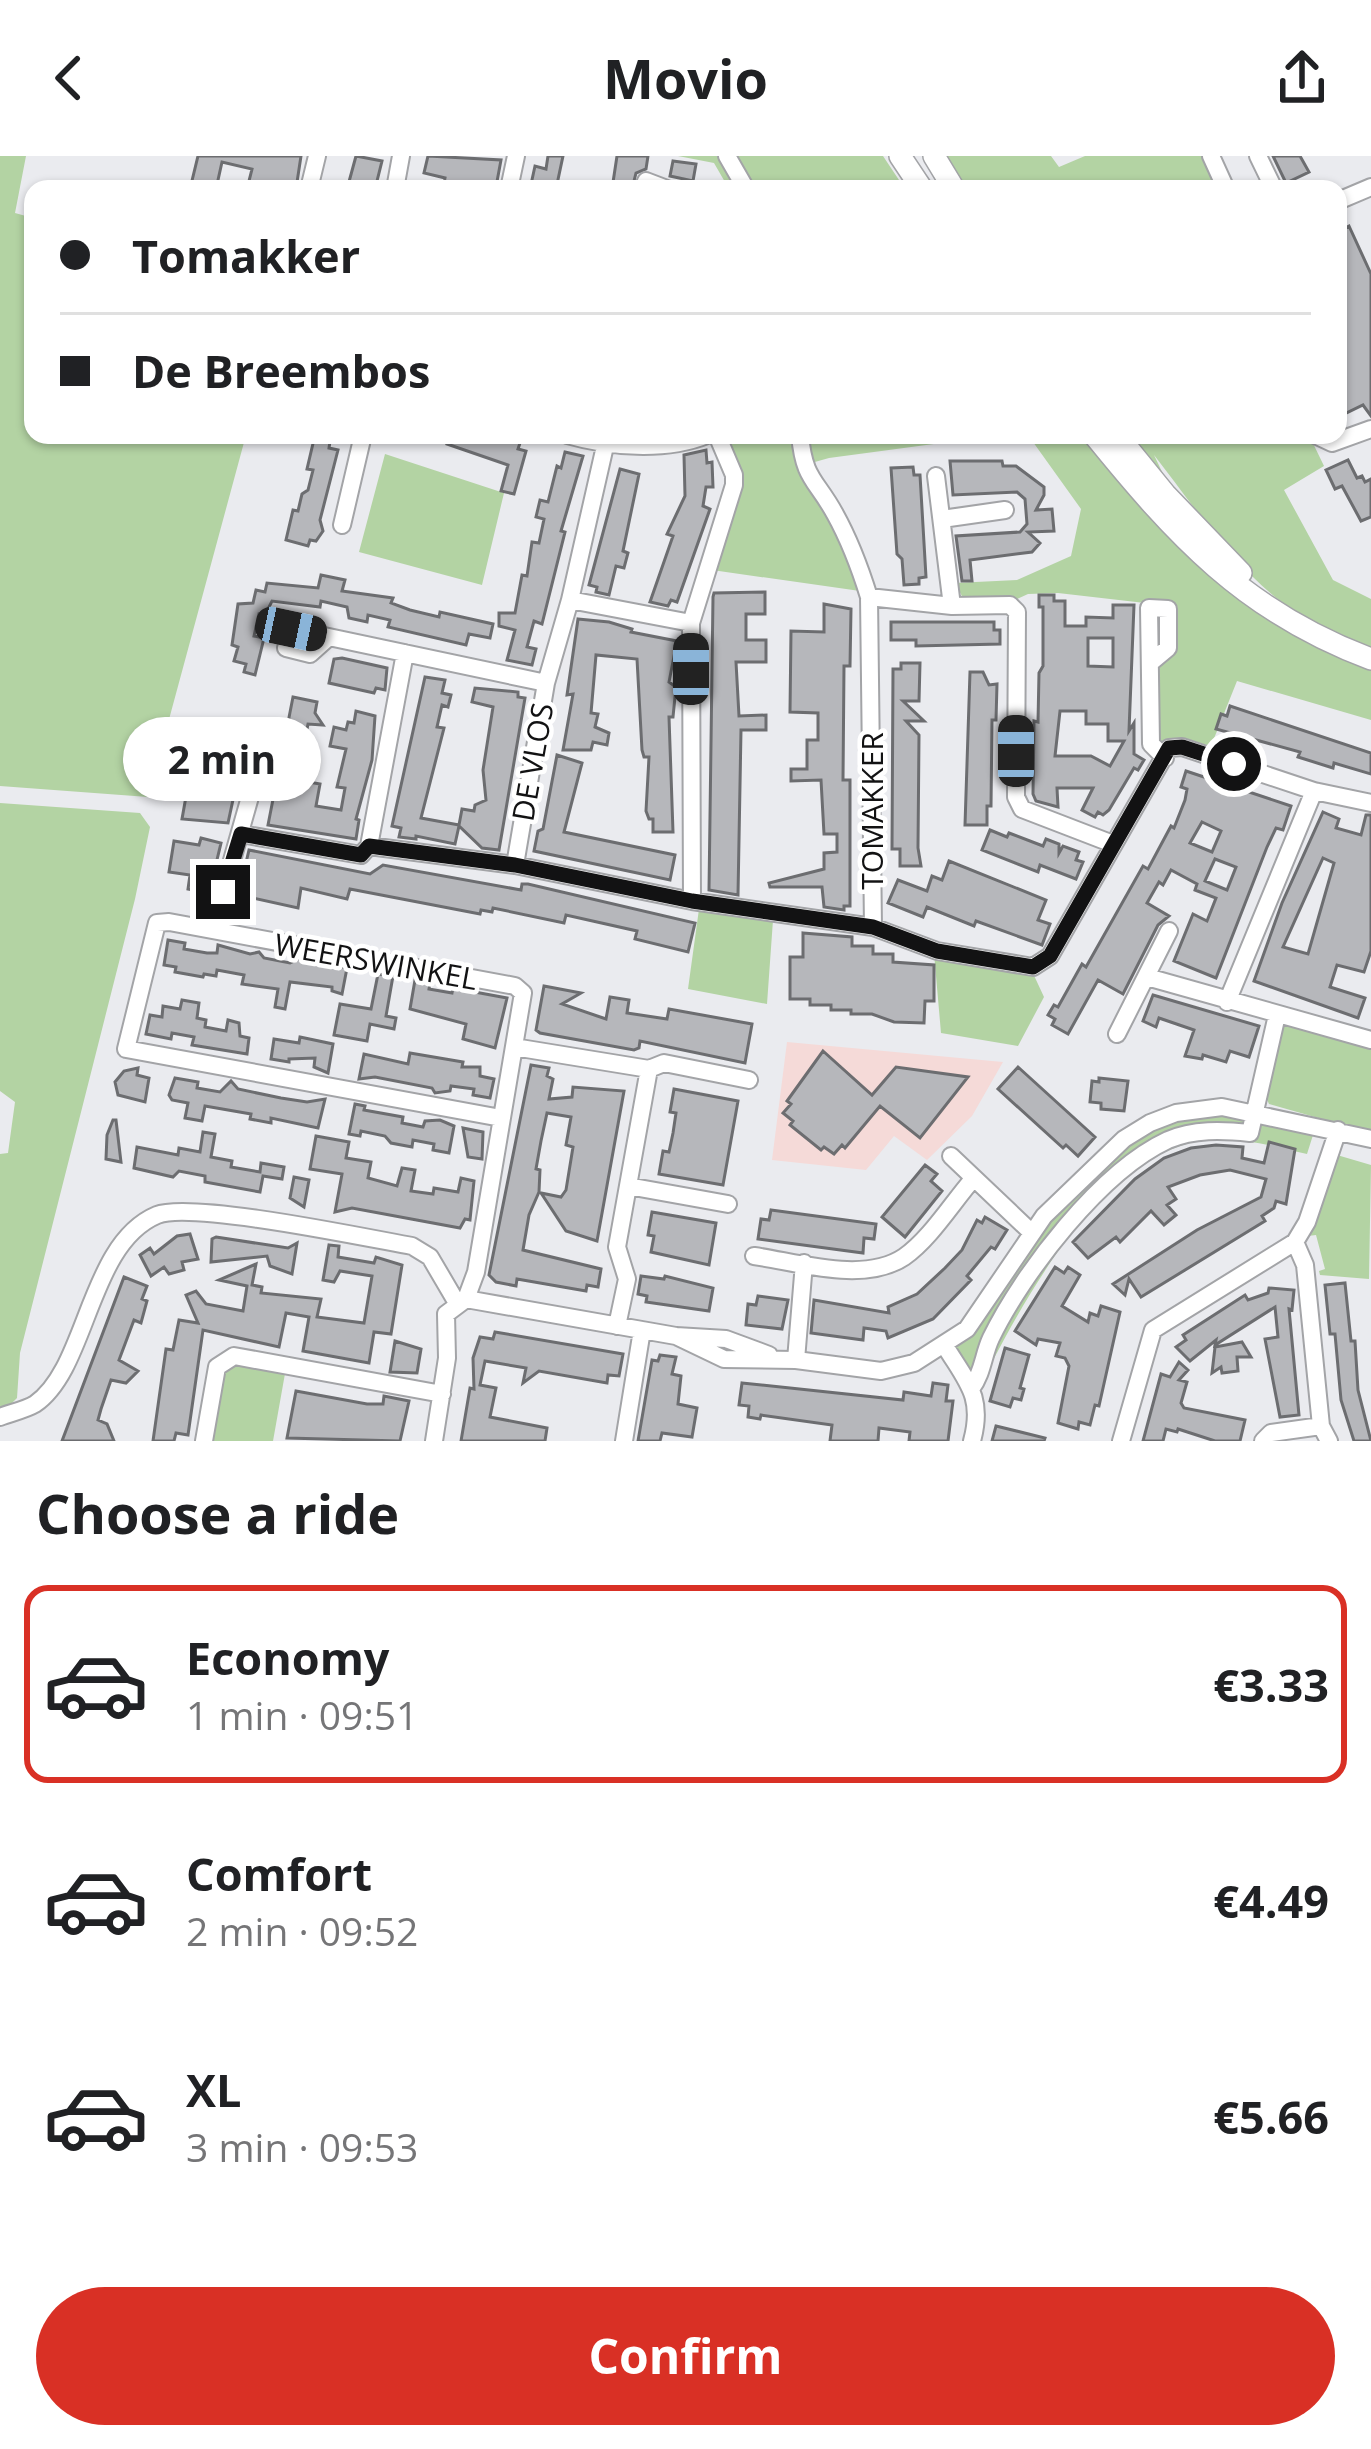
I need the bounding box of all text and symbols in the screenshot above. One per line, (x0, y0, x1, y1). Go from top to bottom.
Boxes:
text: Movio (603, 41, 768, 115)
icon: back (36, 45, 102, 111)
icon: share (1269, 45, 1335, 111)
text: Tomakker (132, 225, 360, 286)
text: De Breembos (132, 340, 430, 401)
car (252, 604, 330, 654)
car (673, 633, 709, 705)
street label: DE VLOS (501, 700, 563, 824)
car (998, 715, 1034, 787)
callout: 2 min (124, 718, 322, 802)
text: 2 min (168, 732, 276, 785)
street label: TOMAKKER (851, 732, 892, 890)
route start (1207, 737, 1261, 791)
route end (196, 865, 250, 919)
street label: WEERSWINKEL (271, 923, 481, 999)
text: Choose a ride (36, 1476, 399, 1550)
text: Economy (186, 1627, 389, 1688)
icon: car (42, 1630, 150, 1738)
text: €3.33 (1213, 1654, 1329, 1715)
text: 1 min · 09:51 (186, 1688, 418, 1741)
text: Comfort (186, 1843, 372, 1904)
icon: car (42, 1846, 150, 1954)
text: €4.49 (1213, 1870, 1329, 1931)
text: 2 min · 09:52 (186, 1904, 418, 1957)
text: XL (186, 2059, 241, 2120)
icon: car (42, 2062, 150, 2170)
text: €5.66 (1213, 2086, 1329, 2147)
text: 3 min · 09:53 (186, 2120, 418, 2173)
button: Confirm (36, 2287, 1335, 2425)

